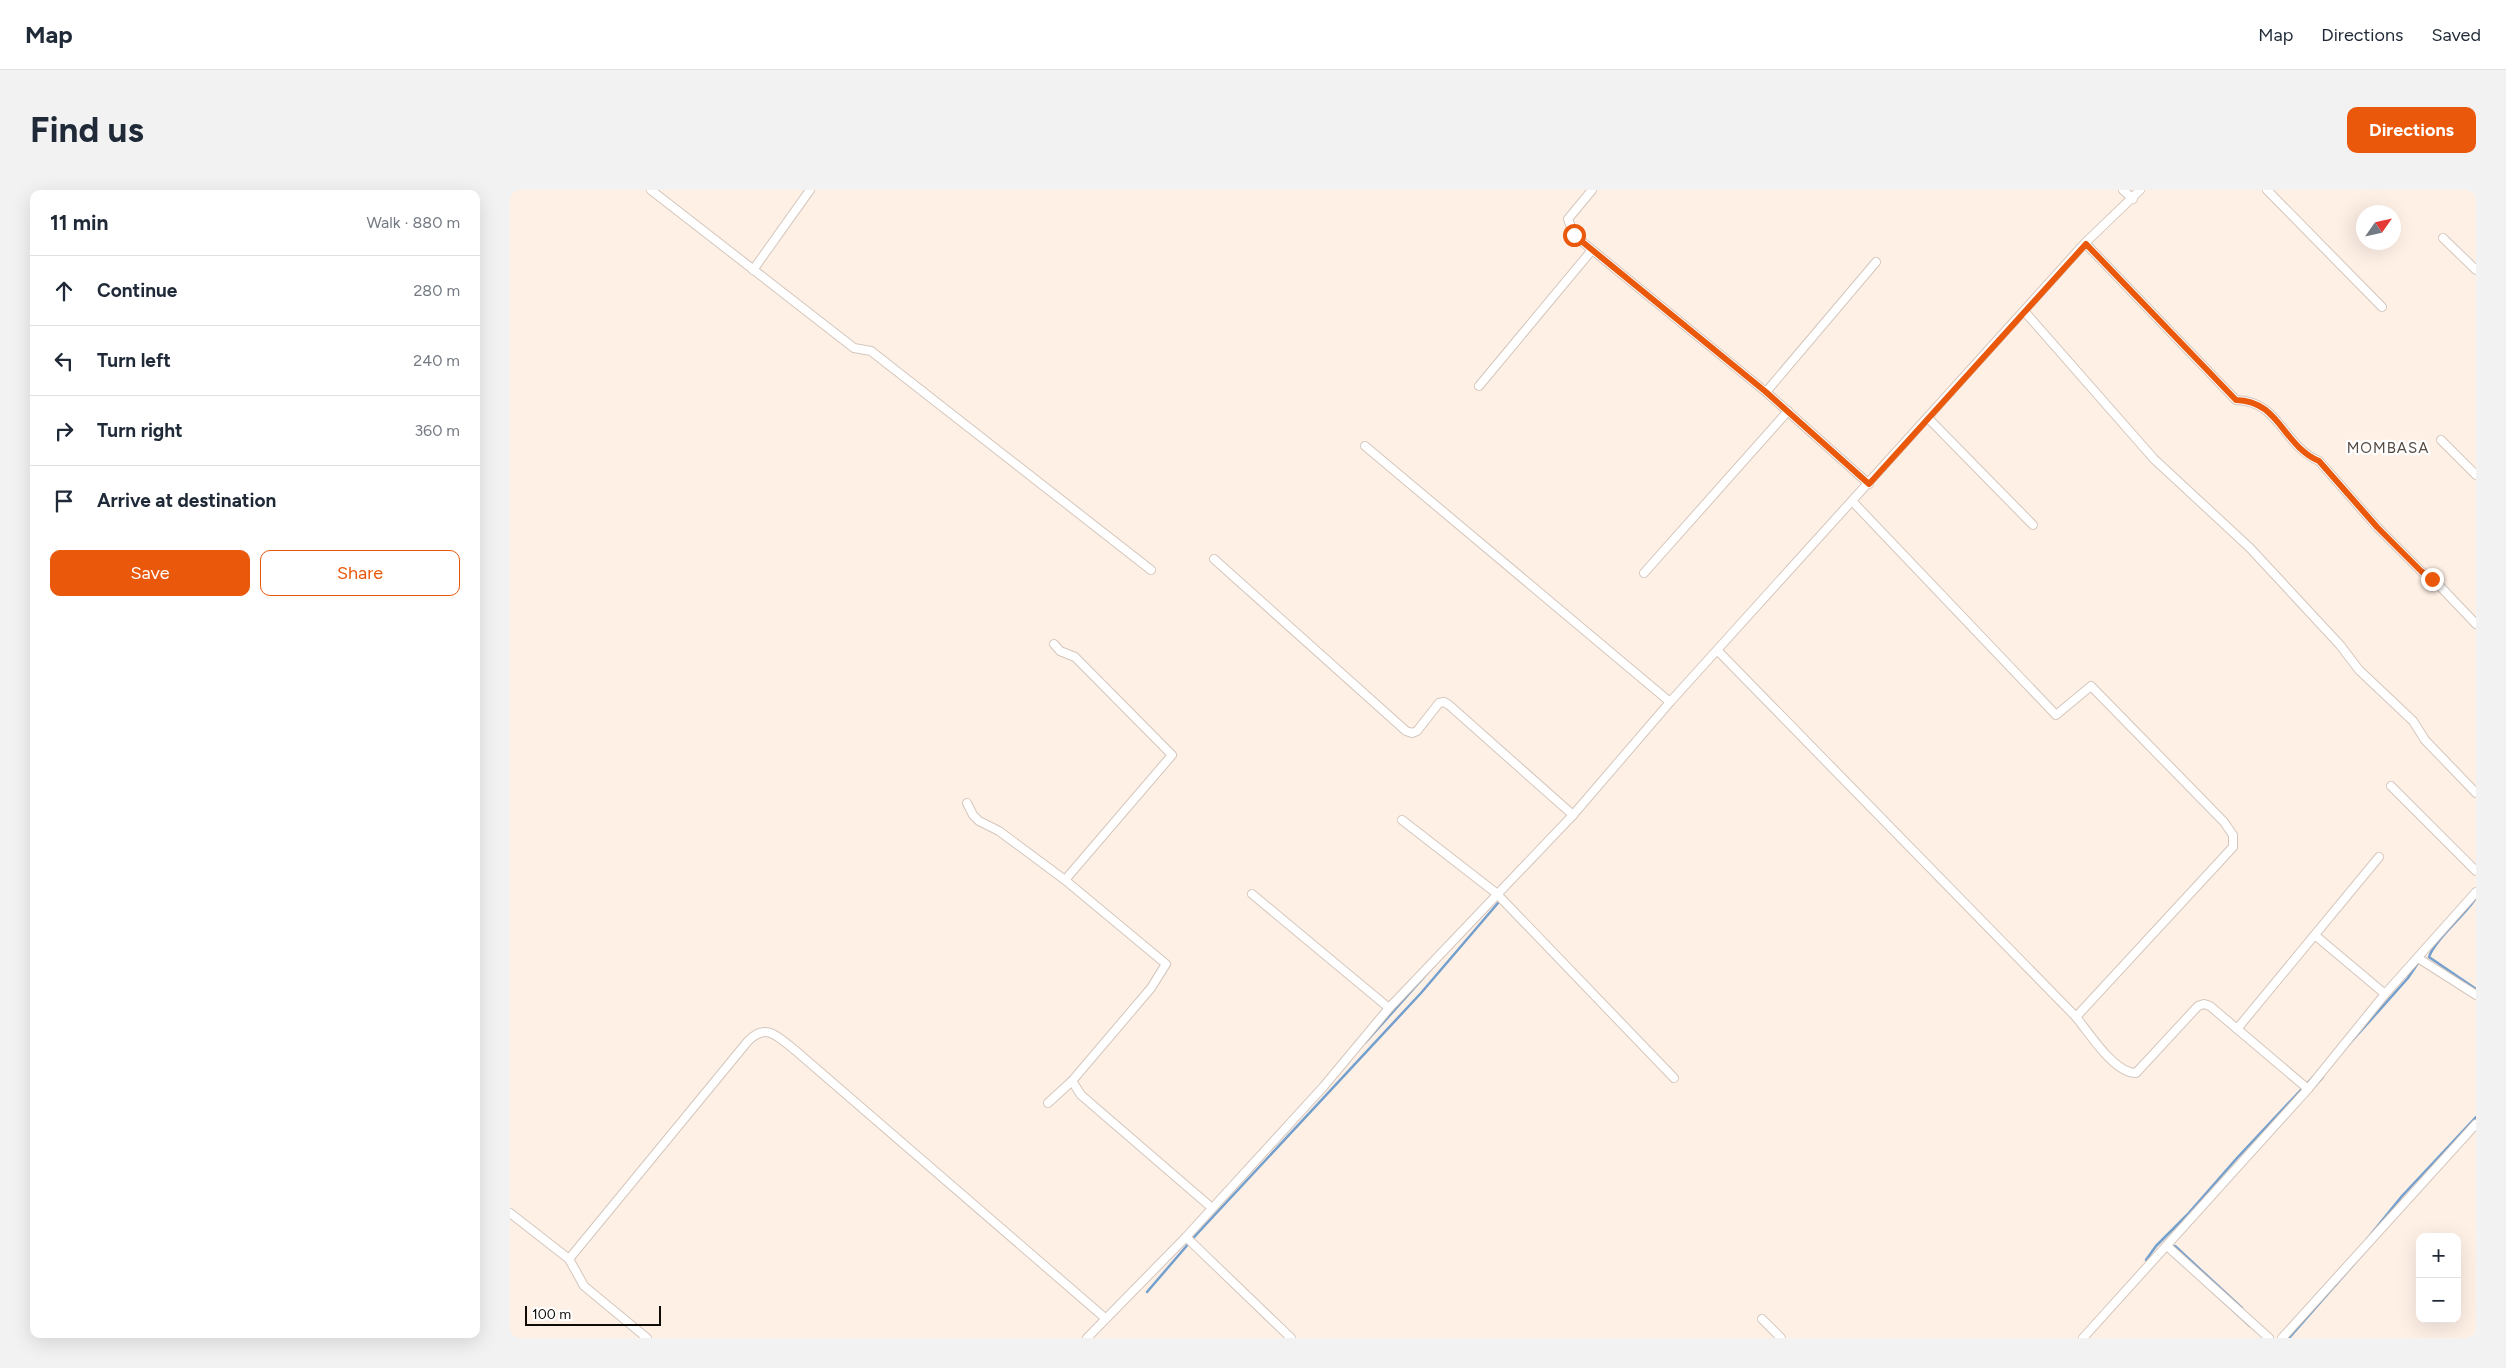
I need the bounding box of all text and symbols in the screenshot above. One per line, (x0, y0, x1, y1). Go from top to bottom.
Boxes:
text: Map (25, 20, 73, 49)
text: Map (2258, 24, 2293, 46)
text: Directions (2321, 24, 2403, 46)
text: Saved (2431, 24, 2481, 46)
button: Directions (2347, 107, 2476, 153)
text: Find us (30, 109, 144, 151)
north arrow (2356, 205, 2401, 250)
text: 11 min (50, 210, 108, 235)
text: Walk · 880 m (366, 213, 460, 232)
route start (1563, 224, 1586, 247)
icon: ahead (50, 277, 78, 305)
text: Continue (97, 279, 177, 302)
text: 280 m (413, 281, 460, 300)
icon: left (50, 347, 78, 375)
text: Turn left (97, 349, 171, 372)
text: 240 m (413, 351, 460, 370)
icon: right (50, 417, 78, 445)
text: Turn right (97, 419, 183, 442)
text: 360 m (414, 421, 460, 440)
district label: MOMBASA (2347, 439, 2429, 457)
icon: arrive (50, 487, 78, 515)
text: Arrive at destination (97, 489, 276, 512)
button: Save (50, 550, 250, 596)
button: Share (260, 550, 460, 596)
route end (2421, 568, 2444, 591)
map controls (2416, 1233, 2461, 1323)
button: + (2416, 1233, 2461, 1278)
button: − (2416, 1278, 2461, 1323)
scale bar (525, 1303, 661, 1326)
text: 100 m (532, 1306, 571, 1323)

